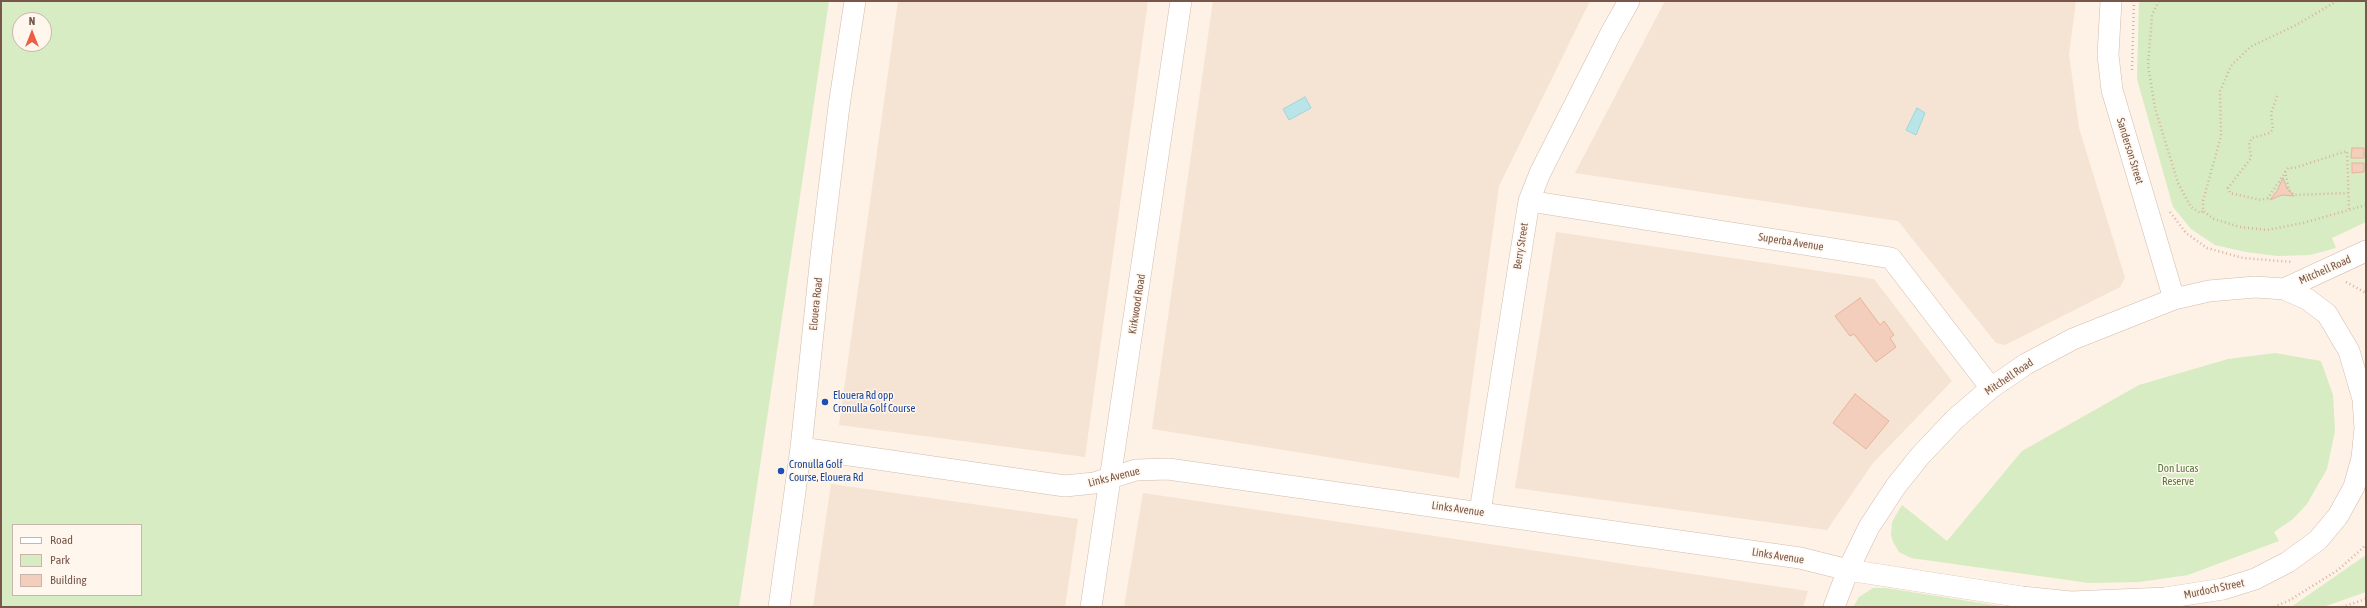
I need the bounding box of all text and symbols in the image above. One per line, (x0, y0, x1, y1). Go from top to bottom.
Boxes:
north arrow (12, 12, 52, 52)
text: N (29, 15, 35, 27)
street label: Sanderson Street (2114, 116, 2146, 186)
street label: Berry Street (1511, 222, 1531, 270)
street label: Superba Avenue (1758, 230, 1824, 254)
street label: Mitchell Road (2297, 253, 2353, 287)
street label: Kirkwood Road (1126, 273, 1148, 335)
street label: Elouera Road (807, 277, 825, 331)
street label: Mitchell Road (1982, 356, 2036, 398)
place label: Elouera Rd opp Cronulla Golf Course (833, 389, 915, 415)
marker: Elouera Rd opp Cronulla Golf Course (820, 397, 830, 407)
place label: Cronulla Golf Course, Elouera Rd (789, 458, 863, 484)
park label: Don Lucas Reserve (2158, 462, 2198, 488)
street label: Links Avenue (1087, 464, 1141, 490)
marker: Cronulla Golf Course, Elouera Rd (776, 466, 786, 476)
street label: Links Avenue (1431, 499, 1485, 519)
legend (12, 524, 142, 596)
text: Road (50, 533, 73, 547)
street label: Links Avenue (1751, 545, 1805, 567)
text: Park (50, 553, 70, 567)
text: Building (50, 573, 87, 587)
street label: Murdoch Street (2183, 576, 2245, 602)

